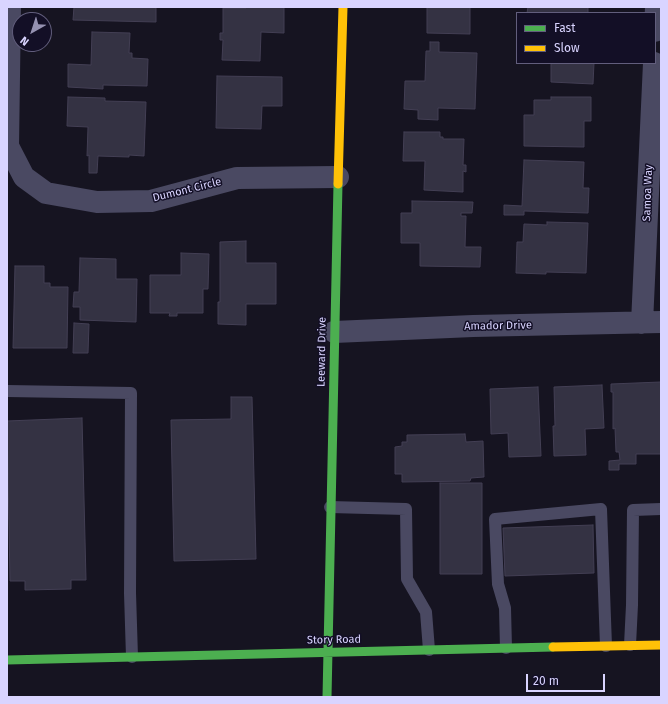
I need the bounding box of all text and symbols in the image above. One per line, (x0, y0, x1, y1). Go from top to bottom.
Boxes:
north arrow (12, 12, 52, 52)
legend (516, 12, 656, 64)
text: Fast (554, 21, 576, 35)
text: N (18, 34, 32, 48)
text: Slow (554, 41, 580, 55)
street label: Samoa Way (640, 164, 656, 222)
street label: Dumont Circle (151, 175, 223, 205)
street label: Leeward Drive (315, 317, 329, 387)
street label: Amador Drive (464, 319, 532, 333)
street label: Story Road (307, 633, 361, 647)
scale bar (528, 666, 607, 692)
text: 20 m (533, 674, 559, 688)

